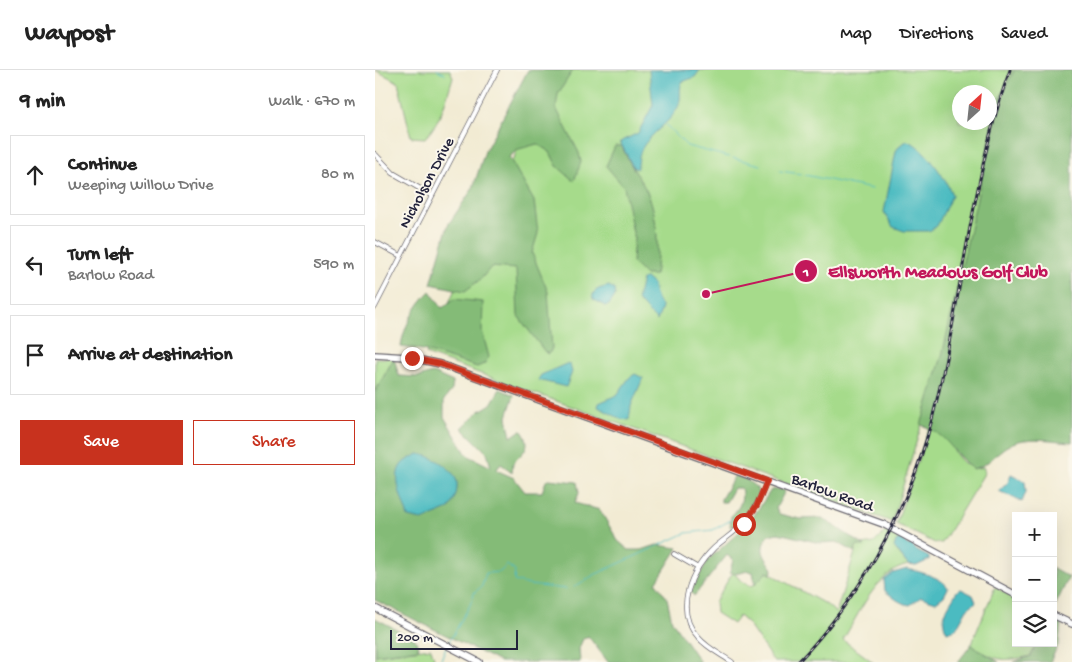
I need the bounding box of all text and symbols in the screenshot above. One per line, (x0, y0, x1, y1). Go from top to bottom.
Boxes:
text: Waypost (25, 20, 113, 49)
text: Map (840, 24, 872, 45)
text: Directions (900, 24, 973, 45)
text: Saved (1001, 24, 1047, 45)
north arrow (952, 85, 997, 130)
text: 9 min (20, 90, 65, 115)
text: Walk · 670 m (269, 93, 355, 112)
street label: Nicholson Drive (396, 134, 460, 232)
text: Continue (68, 154, 137, 177)
icon: ahead (21, 161, 49, 189)
text: 80 m (321, 166, 354, 185)
text: Weeping Willow Drive (68, 177, 213, 196)
text: Turn left (68, 244, 132, 267)
icon: left (21, 251, 49, 279)
callout: Ellsworth Meadows Golf Club (793, 254, 1057, 287)
text: 590 m (313, 256, 354, 275)
text: Ellsworth Meadows Golf Club (828, 263, 1048, 284)
text: 1 (802, 264, 809, 282)
text: Barlow Road (68, 267, 154, 286)
icon: arrive (21, 341, 49, 369)
text: Arrive at destination (68, 344, 232, 367)
route end (401, 347, 424, 370)
button: Save (20, 420, 183, 465)
button: Share (193, 420, 355, 465)
street label: Barlow Road (787, 470, 877, 518)
map controls (1012, 512, 1057, 647)
button: + (1012, 512, 1057, 557)
route start (733, 513, 756, 536)
button: − (1012, 557, 1057, 602)
button: layers (1012, 602, 1057, 647)
scale bar (390, 627, 517, 650)
text: 200 m (397, 630, 433, 647)

